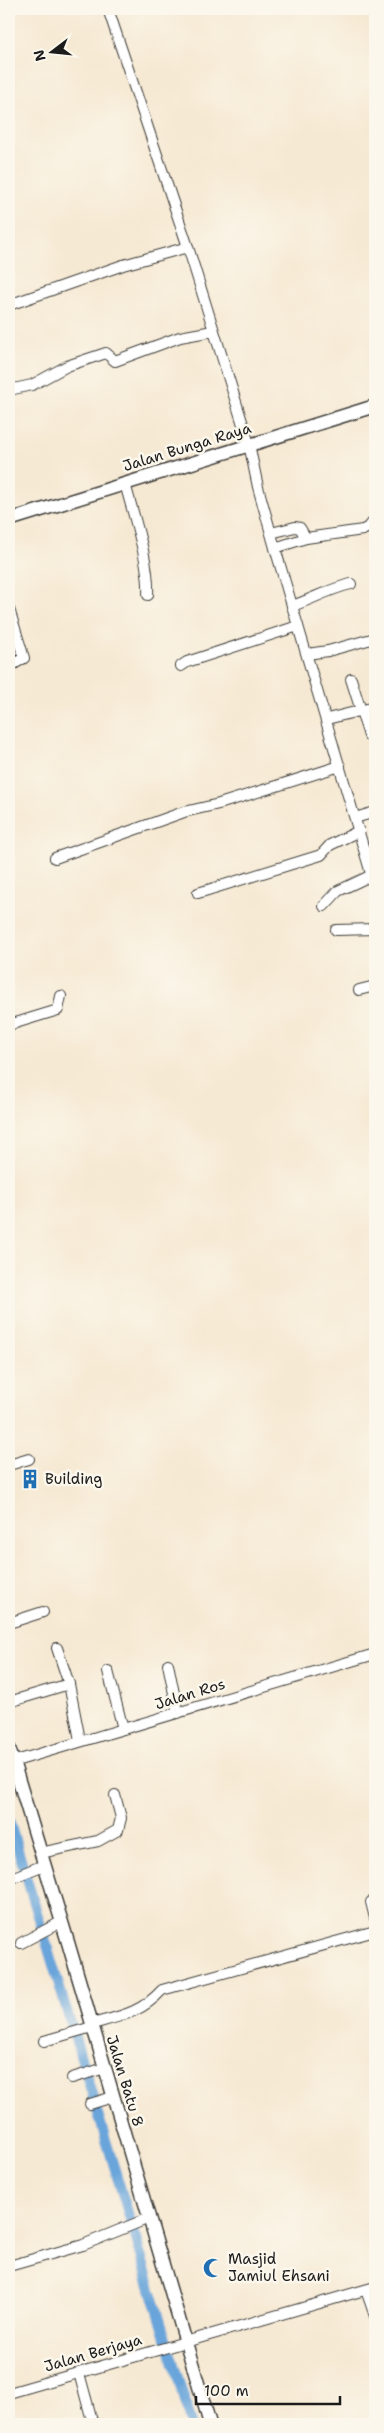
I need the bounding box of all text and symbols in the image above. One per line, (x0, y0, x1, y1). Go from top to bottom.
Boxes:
north arrow (28, 28, 78, 78)
text: N (29, 48, 50, 63)
street label: Jalan Bunga Raya (120, 418, 254, 476)
building icon: Building (19, 1468, 41, 1490)
place label: Building (45, 1469, 102, 1489)
street label: Jalan Ros (152, 1674, 228, 1714)
street label: Jalan Batu 8 (102, 2033, 148, 2129)
place label: Masjid Jamiul Ehsani (228, 2249, 330, 2286)
mosque icon: Masjid Jamiul Ehsani (202, 2257, 224, 2279)
street label: Jalan Berjaya (42, 2329, 145, 2376)
scale bar (196, 2373, 340, 2405)
text: 100 m (204, 2381, 249, 2401)

